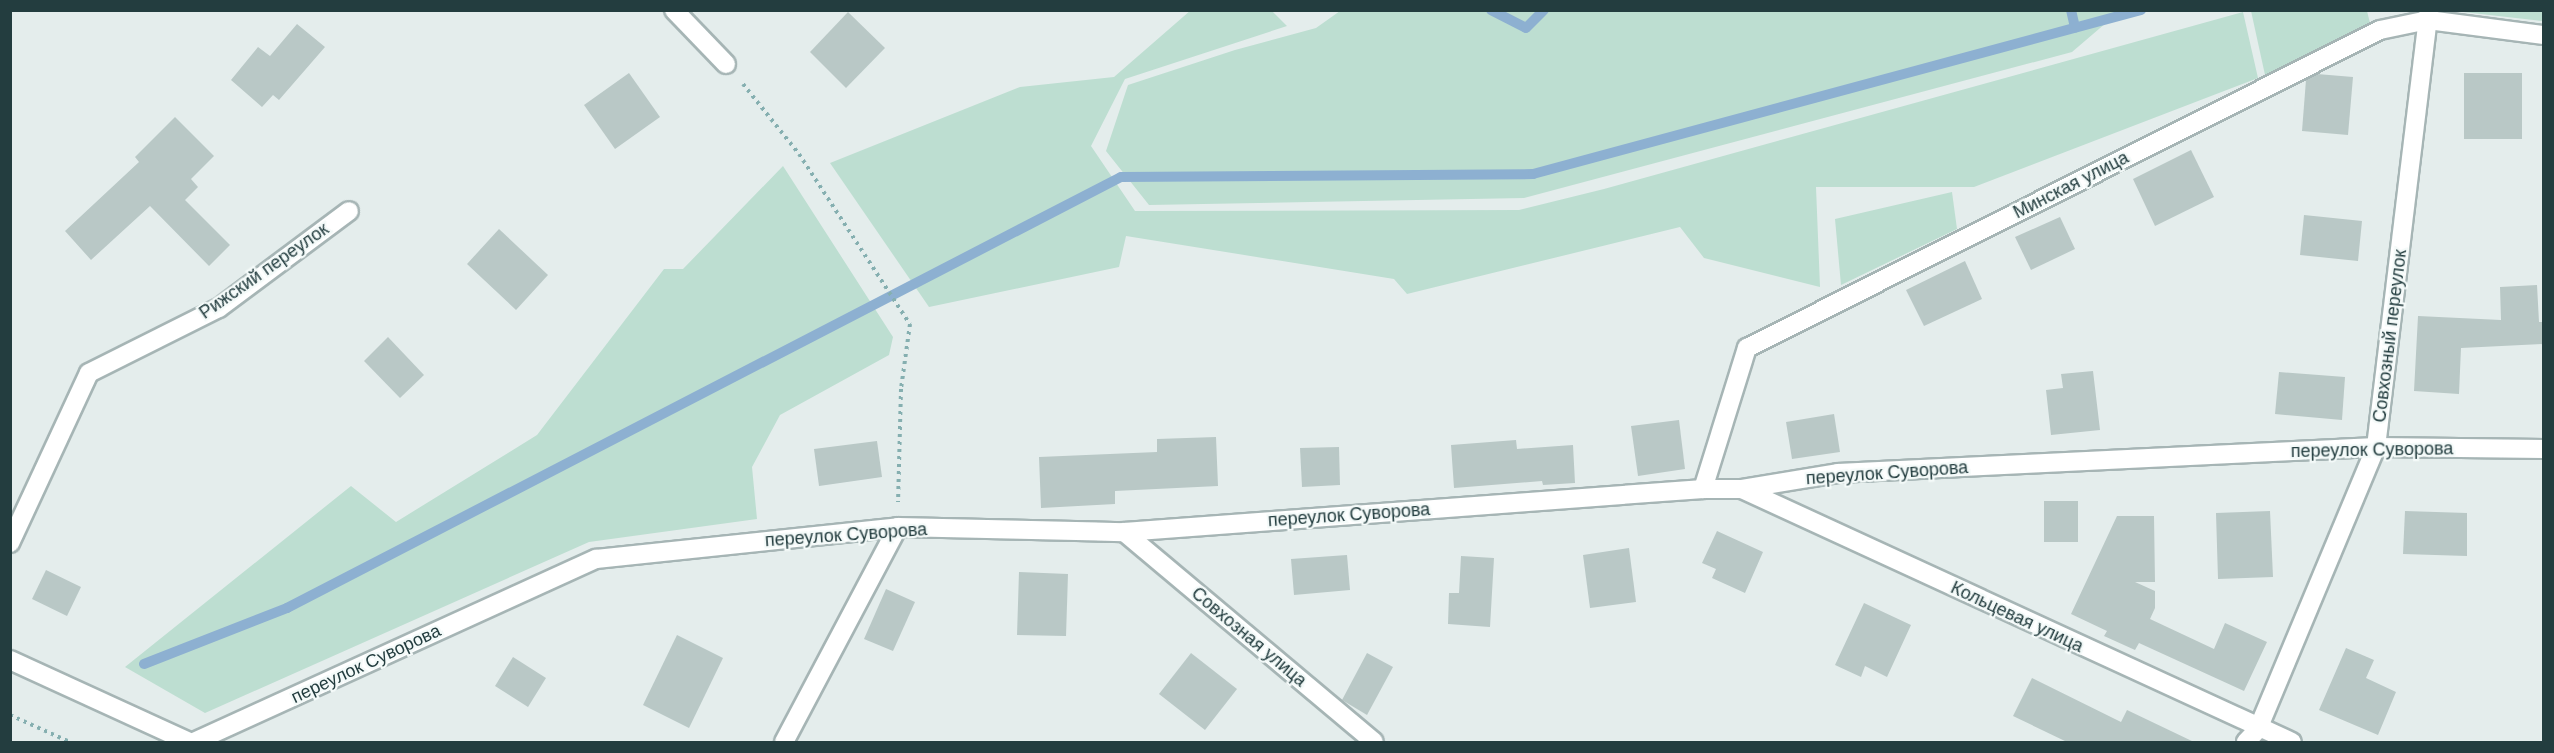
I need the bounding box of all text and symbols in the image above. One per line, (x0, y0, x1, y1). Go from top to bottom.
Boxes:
street label: Минская улица (2010, 147, 2132, 223)
street label: Рижский переулок (195, 218, 333, 324)
street label: Совхозный переулок (2369, 248, 2411, 424)
street label: переулок Суворова (2291, 438, 2453, 462)
street label: переулок Суворова (1805, 457, 1969, 489)
street label: переулок Суворова (1267, 499, 1431, 531)
street label: переулок Суворова (764, 519, 928, 551)
street label: Кольцевая улица (1947, 577, 2087, 657)
street label: Совхозная улица (1187, 583, 1311, 691)
street label: переулок Суворова (288, 620, 444, 708)

